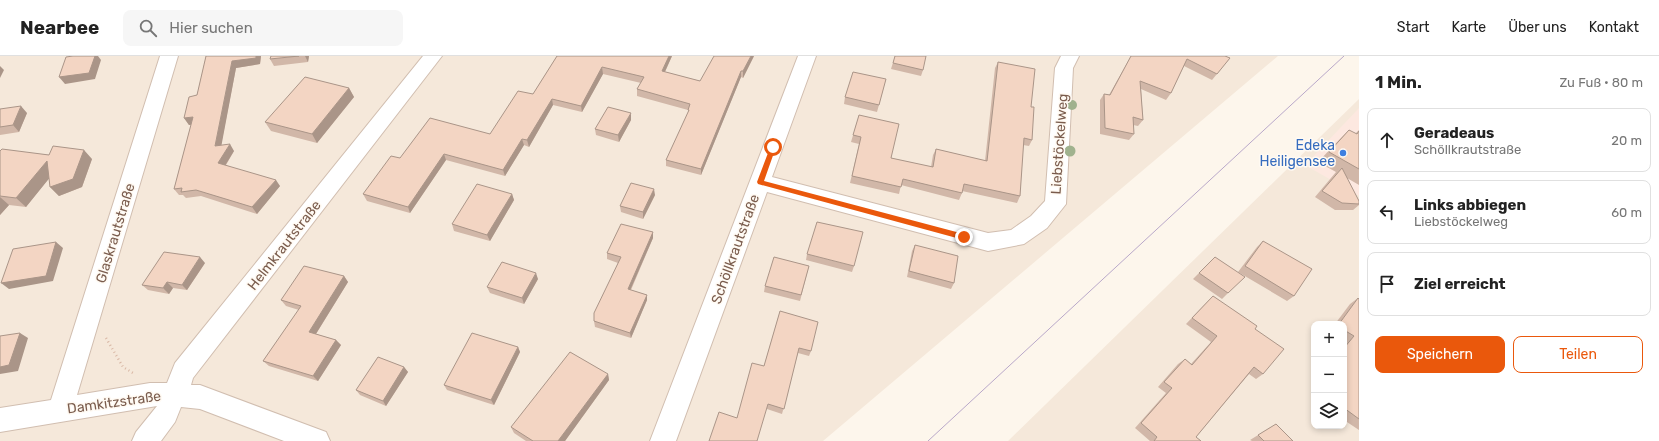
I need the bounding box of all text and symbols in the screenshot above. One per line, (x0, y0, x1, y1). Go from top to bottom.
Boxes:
search box (123, 10, 403, 46)
text: Nearbee (20, 16, 99, 39)
icon: search (137, 17, 159, 39)
text: Hier suchen (169, 19, 253, 37)
text: Start (1397, 19, 1430, 36)
text: Karte (1452, 19, 1486, 36)
text: Über uns (1508, 19, 1567, 36)
text: Kontakt (1589, 19, 1639, 36)
text: 1 Min. (1375, 72, 1422, 92)
text: Zu Fuß · 80 m (1560, 75, 1643, 90)
street label: Liebstöckelweg (1047, 93, 1072, 195)
text: Geradeaus (1414, 124, 1494, 142)
icon: ahead (1376, 129, 1398, 151)
text: 20 m (1611, 133, 1642, 148)
place label: Edeka Heiligensee (1259, 137, 1335, 170)
route start (764, 138, 782, 156)
text: Schöllkrautstraße (1414, 142, 1521, 157)
marker: Edeka Heiligensee (1338, 148, 1348, 158)
street label: Glaskrautstraße (92, 181, 139, 285)
street label: Schöllkrautstraße (708, 192, 763, 306)
text: Links abbiegen (1414, 196, 1526, 214)
street label: Helmkrautstraße (244, 197, 325, 294)
icon: left (1376, 201, 1398, 223)
text: 60 m (1611, 205, 1642, 220)
text: Liebstöckelweg (1414, 214, 1508, 229)
route end (955, 228, 973, 246)
icon: arrive (1376, 273, 1398, 295)
text: Ziel erreicht (1414, 275, 1506, 293)
map controls (1311, 321, 1347, 429)
button: + (1311, 321, 1347, 357)
button: Speichern (1375, 336, 1505, 373)
button: Teilen (1513, 336, 1643, 373)
button: − (1311, 357, 1347, 393)
street label: Damkitzstraße (66, 387, 162, 417)
button: layers (1311, 393, 1347, 429)

